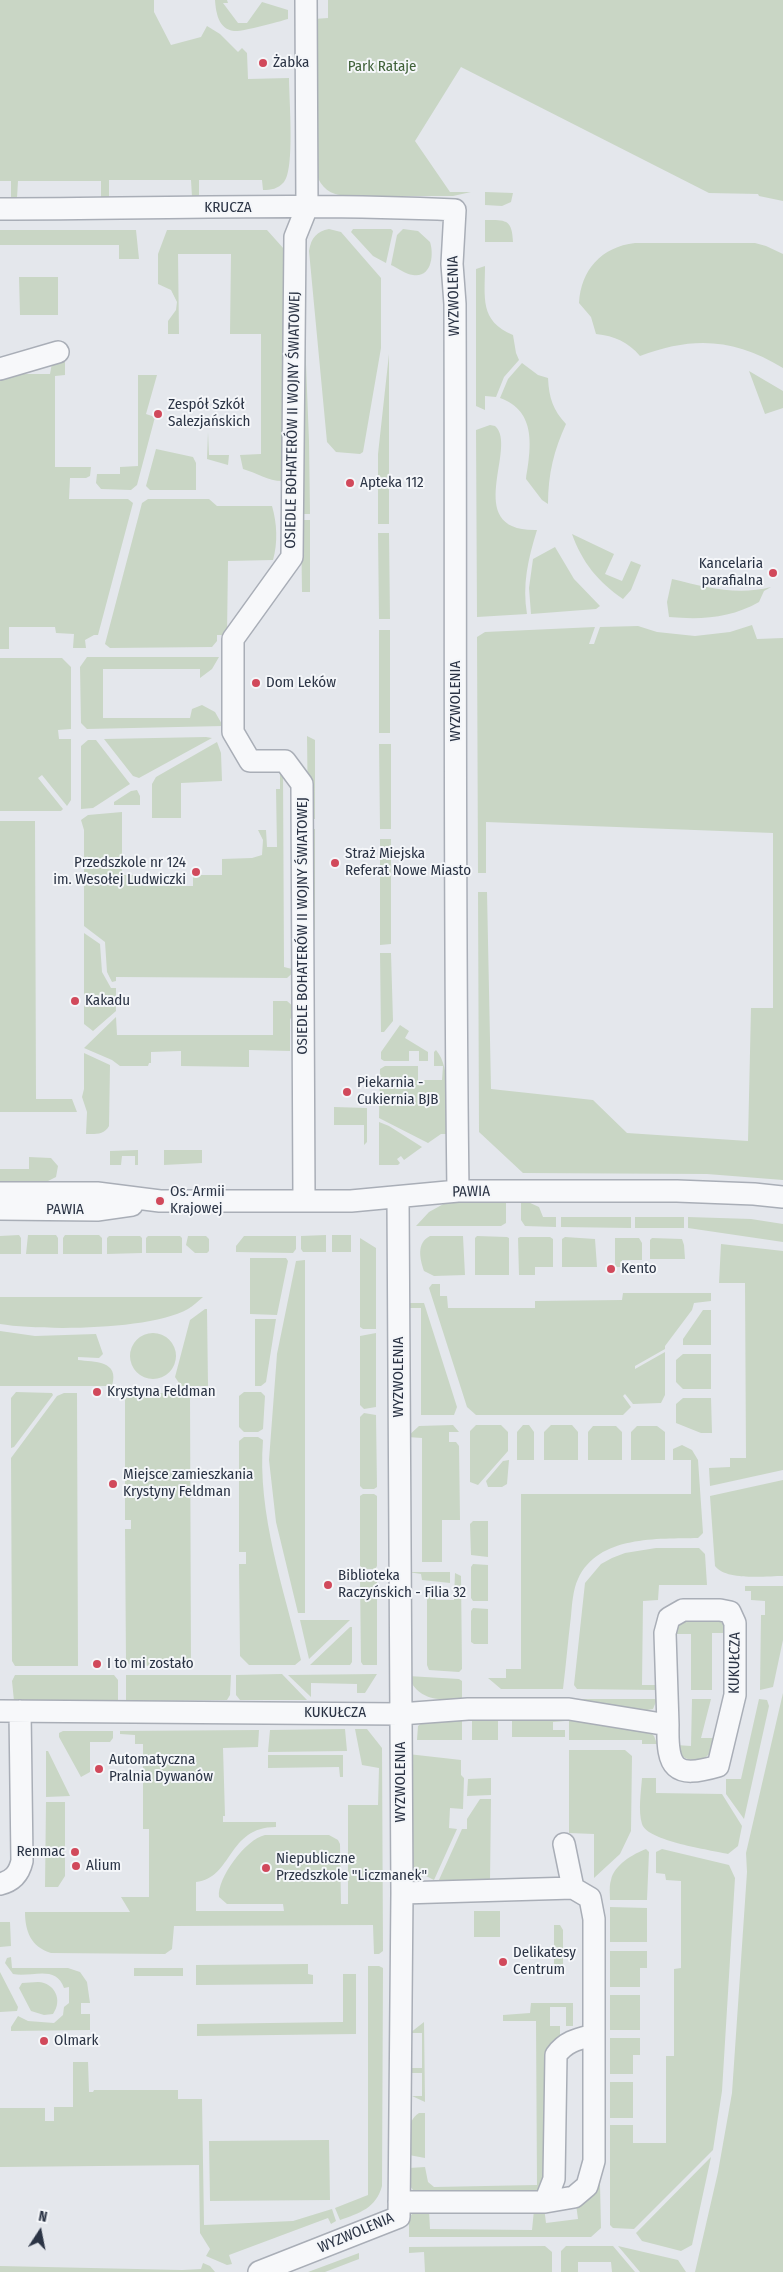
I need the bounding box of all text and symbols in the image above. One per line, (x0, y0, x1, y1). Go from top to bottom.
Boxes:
place label: Żabka (273, 54, 309, 72)
marker: Żabka (257, 57, 269, 69)
park label: Park Rataje (348, 58, 416, 76)
street label: KRUCZA (204, 199, 252, 217)
street label: WYZWOLENIA (444, 255, 464, 337)
street label: OSIEDLE BOHATERÓW II WOJNY ŚWIATOWEJ (282, 291, 304, 549)
place label: Zespół Szkół Salezjańskich (168, 396, 250, 431)
marker: Zespół Szkół Salezjańskich (152, 408, 164, 420)
place label: Apteka 112 (360, 474, 424, 492)
marker: Apteka 112 (344, 477, 356, 489)
place label: Kancelaria parafialna (699, 555, 763, 590)
marker: Kancelaria parafialna (767, 567, 779, 579)
street label: WYZWOLENIA (447, 661, 465, 741)
place label: Dom Leków (266, 674, 336, 692)
marker: Dom Leków (250, 677, 262, 689)
street label: OSIEDLE BOHATERÓW II WOJNY ŚWIATOWEJ (294, 797, 312, 1055)
place label: Straż Miejska Referat Nowe Miasto (345, 845, 471, 880)
place label: Przedszkole nr 124 im. Wesołej Ludwiczki (53, 854, 186, 889)
marker: Straż Miejska Referat Nowe Miasto (329, 857, 341, 869)
marker: Przedszkole nr 124 im. Wesołej Ludwiczki (190, 866, 202, 878)
place label: Kakadu (85, 992, 130, 1010)
marker: Kakadu (69, 995, 81, 1007)
place label: Piekarnia - Cukiernia BJB (357, 1074, 438, 1109)
marker: Piekarnia - Cukiernia BJB (341, 1086, 353, 1098)
place label: Os. Armii Krajowej (170, 1183, 225, 1218)
street label: PAWIA (452, 1183, 490, 1201)
marker: Os. Armii Krajowej (154, 1195, 166, 1207)
street label: PAWIA (46, 1201, 84, 1219)
place label: Kento (621, 1260, 657, 1278)
marker: Kento (605, 1263, 617, 1275)
street label: WYZWOLENIA (390, 1337, 408, 1417)
place label: Krystyna Feldman (107, 1383, 216, 1401)
marker: Krystyna Feldman (91, 1386, 103, 1398)
place label: Miejsce zamieszkania Krystyny Feldman (123, 1466, 253, 1501)
marker: Miejsce zamieszkania Krystyny Feldman (107, 1478, 119, 1490)
place label: Biblioteka Raczyńskich - Filia 32 (338, 1567, 466, 1602)
marker: Biblioteka Raczyńskich - Filia 32 (322, 1579, 334, 1591)
street label: KUKUŁCZA (725, 1632, 745, 1694)
place label: I to mi zostało (107, 1655, 194, 1673)
marker: I to mi zostało (91, 1658, 103, 1670)
street label: KUKUŁCZA (304, 1704, 366, 1722)
street label: WYZWOLENIA (392, 1742, 410, 1822)
place label: Automatyczna Pralnia Dywanów (109, 1751, 213, 1786)
marker: Automatyczna Pralnia Dywanów (93, 1763, 105, 1775)
place label: Renmac (16, 1843, 65, 1861)
marker: Renmac (69, 1846, 81, 1858)
place label: Niepubliczne Przedszkole "Liczmanek" (276, 1850, 427, 1885)
place label: Alium (86, 1857, 121, 1875)
marker: Alium (70, 1860, 82, 1872)
marker: Niepubliczne Przedszkole "Liczmanek" (260, 1862, 272, 1874)
place label: Delikatesy Centrum (513, 1944, 576, 1979)
marker: Delikatesy Centrum (497, 1956, 509, 1968)
place label: Olmark (54, 2032, 98, 2050)
marker: Olmark (38, 2035, 50, 2047)
north arrow (15, 2207, 65, 2257)
text: N (37, 2208, 49, 2226)
street label: WYZWOLENIA (315, 2209, 397, 2257)

